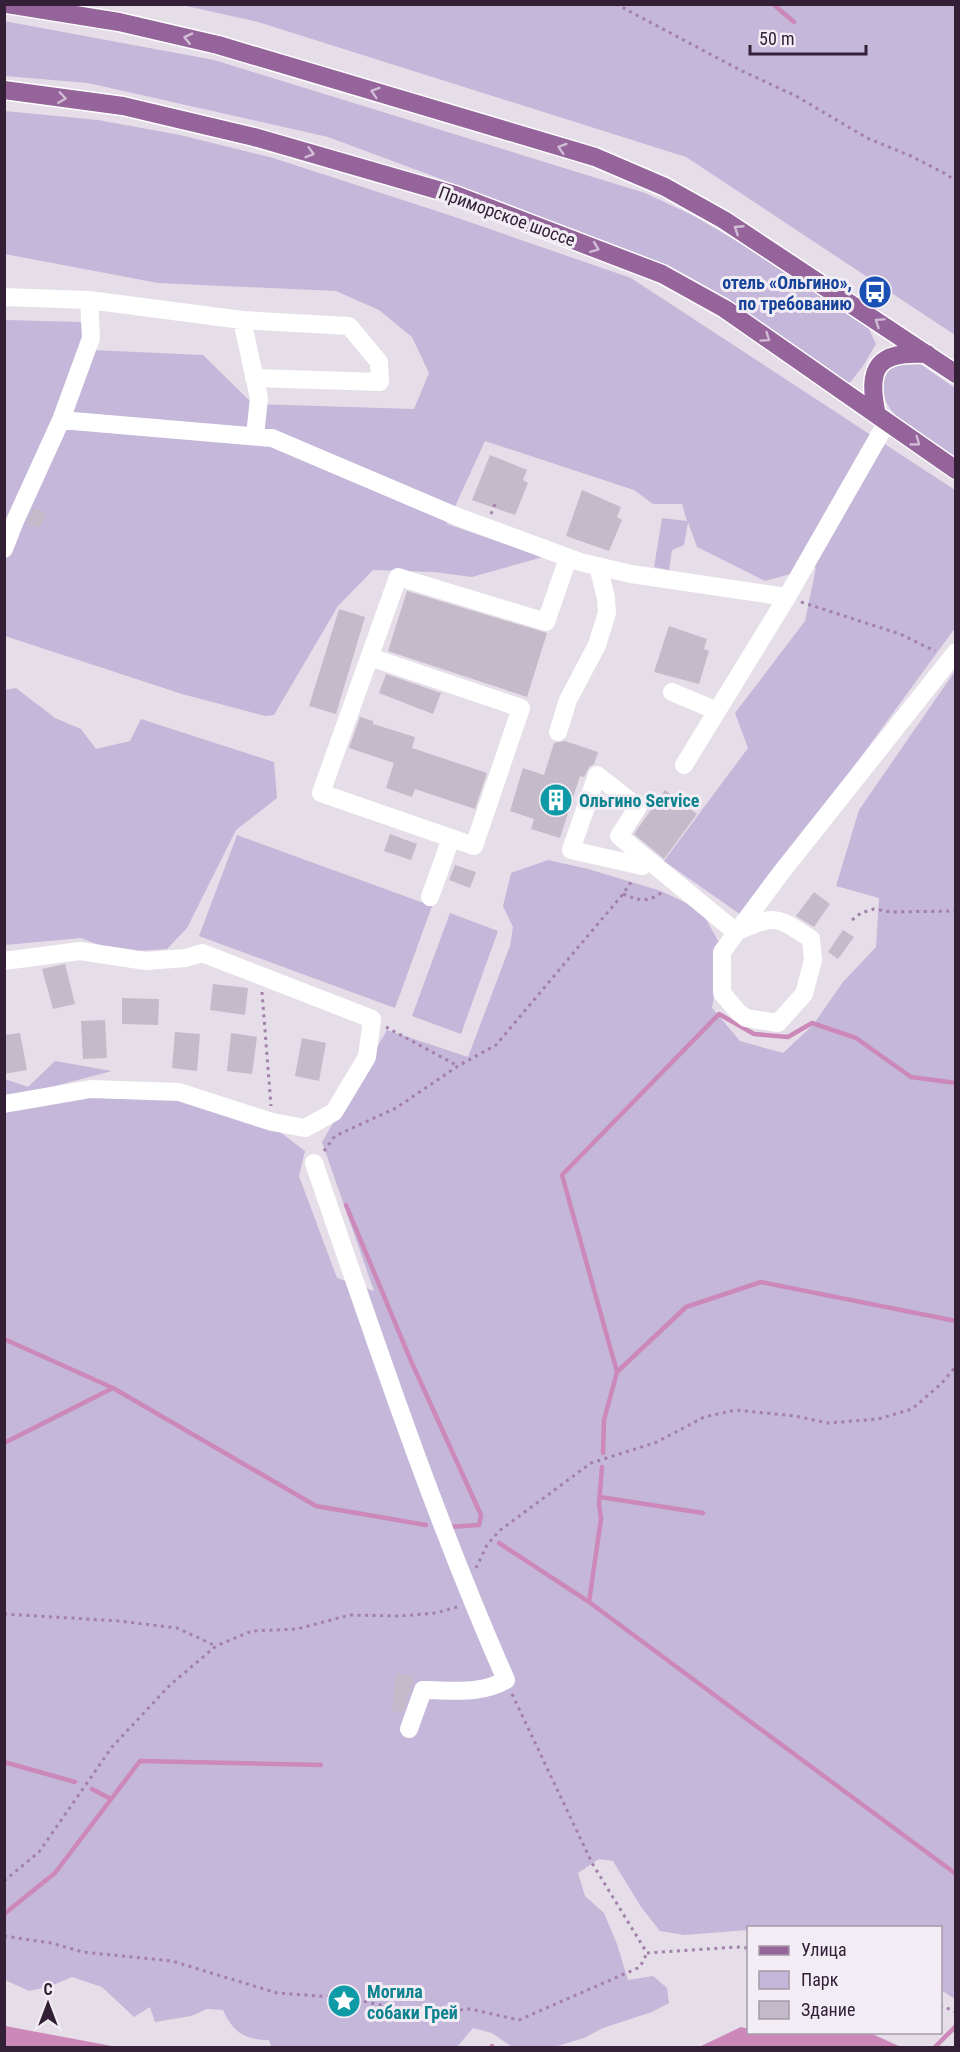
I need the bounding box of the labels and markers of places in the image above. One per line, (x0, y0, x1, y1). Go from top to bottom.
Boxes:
place label: отель «Ольгино», по требованию (722, 272, 852, 314)
bus stop icon: отель «Ольгино», по требованию (857, 274, 893, 310)
building icon: Ольгино Service (538, 782, 574, 818)
place label: Ольгино Service (579, 790, 700, 811)
place label: Могила собаки Грей (367, 1981, 458, 2023)
place icon: Могила собаки Грей (326, 1983, 362, 2019)

